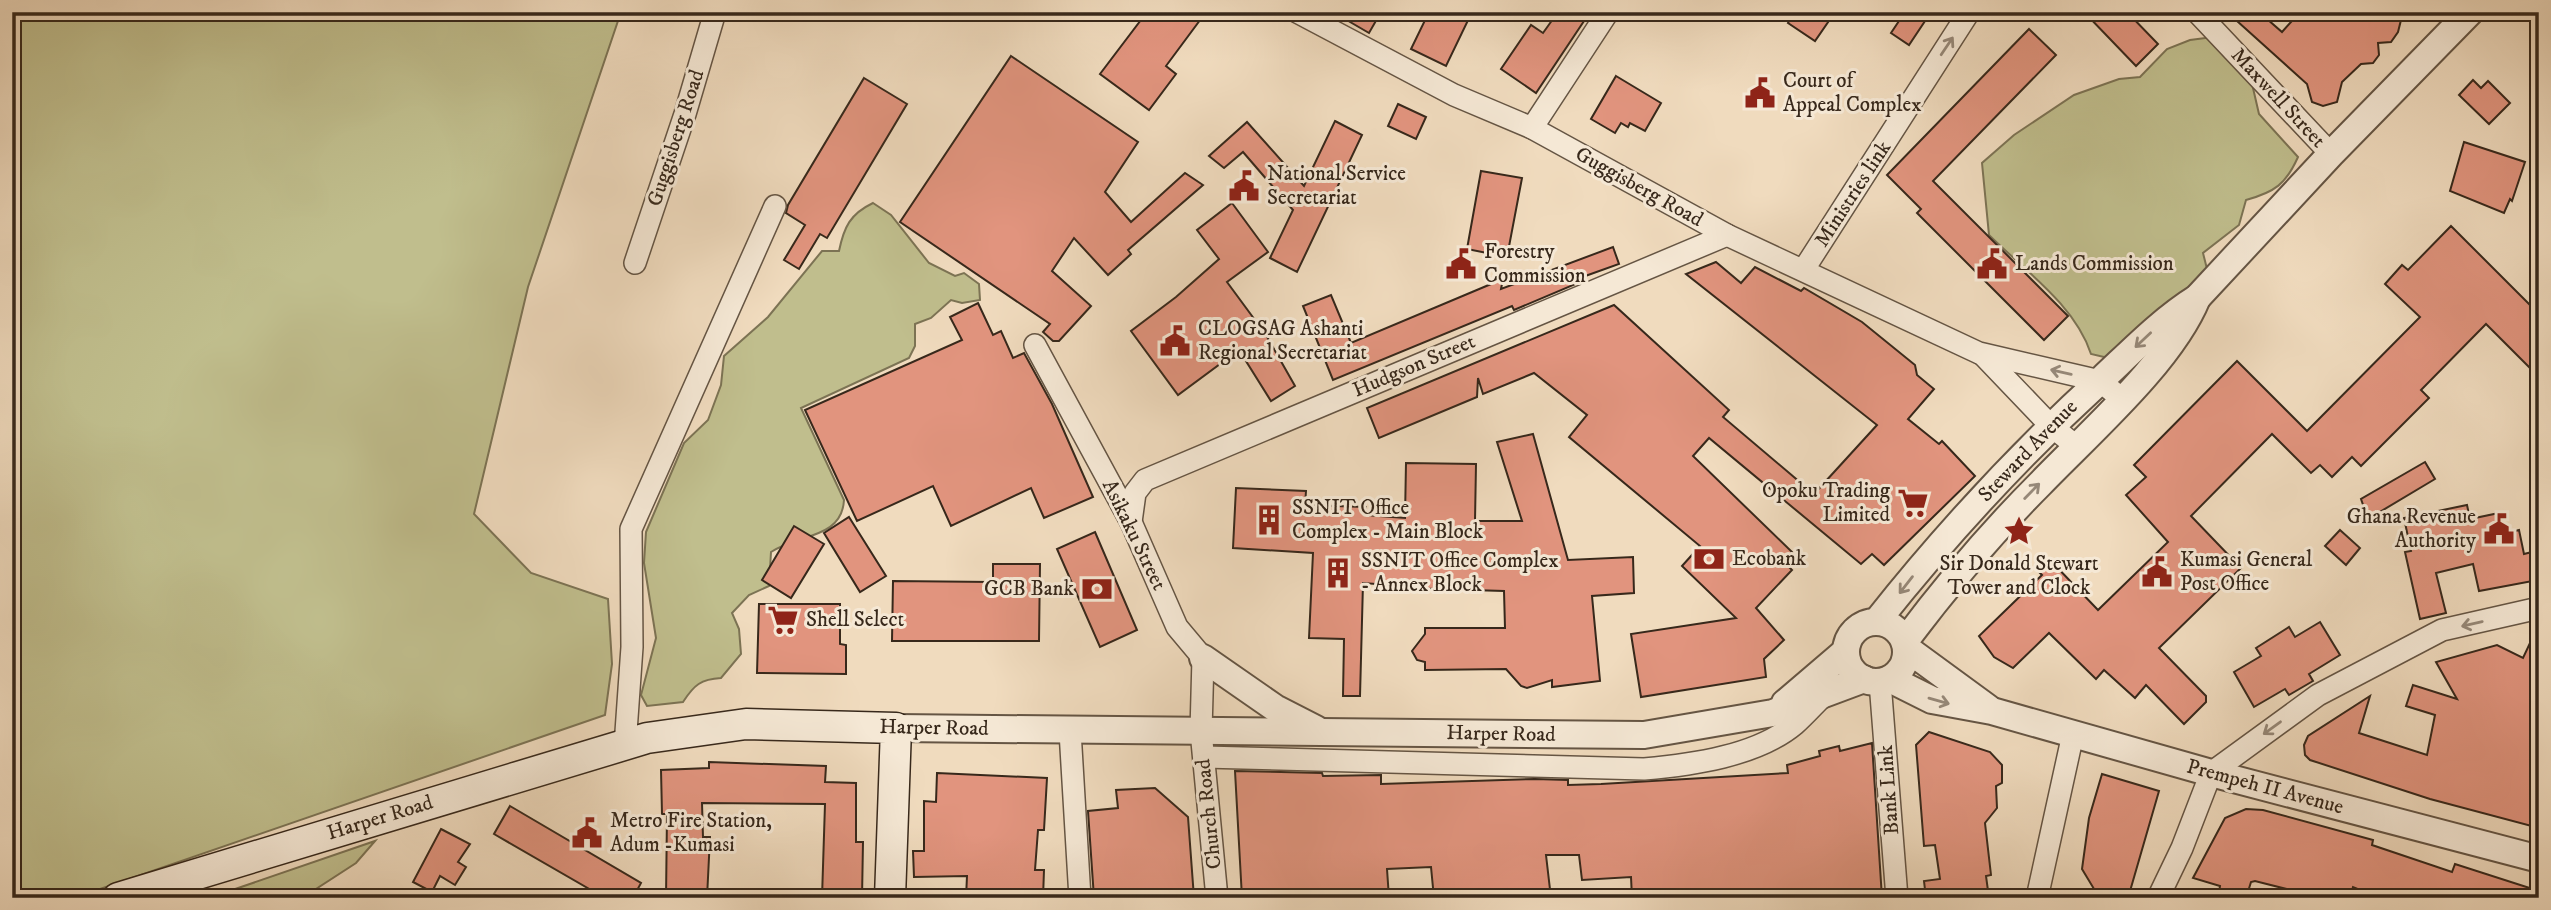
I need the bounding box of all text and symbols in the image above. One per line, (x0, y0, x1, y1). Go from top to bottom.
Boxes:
one-way arrow (1940, 37, 1954, 56)
street label: Maxwell Street (2225, 43, 2331, 154)
street label: Guggisberg Road (642, 66, 711, 210)
place label: Court of Appeal Complex (1783, 68, 1922, 118)
public building icon: Court of Appeal Complex (1743, 76, 1777, 110)
street label: Ministries link (1809, 136, 1897, 252)
street label: Guggisberg Road (1570, 141, 1708, 233)
place label: National Service Secretariat (1267, 161, 1406, 211)
public building icon: National Service Secretariat (1227, 169, 1261, 203)
place label: Forestry Commission (1484, 239, 1586, 289)
public building icon: Forestry Commission (1444, 247, 1478, 281)
public building icon: Lands Commission (1975, 247, 2009, 281)
place label: Lands Commission (2015, 251, 2174, 277)
place label: CLOGSAG Ashanti Regional Secretariat (1198, 316, 1367, 366)
public building icon: CLOGSAG Ashanti Regional Secretariat (1158, 324, 1192, 358)
street label: Hudgson Street (1349, 328, 1479, 403)
one-way arrow (2134, 332, 2152, 348)
one-way arrow (2050, 365, 2073, 379)
street label: Steward Avenue (1973, 394, 2083, 508)
street label: Asikaku Street (1096, 475, 1172, 595)
place label: Opoku Trading Limited (1762, 478, 1891, 528)
one-way arrow (2024, 483, 2041, 500)
supermarket icon: Opoku Trading Limited (1896, 486, 1930, 520)
place label: SSNIT Office Complex - Main Block (1292, 495, 1484, 545)
building icon: SSNIT Office Complex - Main Block (1252, 503, 1286, 537)
place label: Ghana Revenue Authority (2347, 504, 2477, 554)
public building icon: Ghana Revenue Authority (2482, 512, 2516, 546)
place icon: Sir Donald Stewart Tower and Clock (2002, 514, 2036, 548)
bank icon: Ecobank (1692, 542, 1726, 576)
place label: Ecobank (1732, 546, 1807, 572)
place label: Kumasi General Post Office (2180, 547, 2313, 597)
place label: SSNIT Office Complex - Annex Block (1361, 548, 1558, 598)
place label: Sir Donald Stewart Tower and Clock (1939, 551, 2099, 601)
public building icon: Kumasi General Post Office (2140, 555, 2174, 589)
building icon: SSNIT Office Complex - Annex Block (1321, 556, 1355, 590)
bank icon: GCB Bank (1080, 572, 1114, 606)
one-way arrow (1898, 575, 1913, 593)
place label: GCB Bank (984, 576, 1075, 602)
supermarket icon: Shell Select (766, 603, 800, 637)
place label: Shell Select (806, 607, 904, 633)
one-way arrow (2461, 617, 2484, 631)
one-way arrow (1927, 695, 1950, 708)
street label: Harper Road (879, 714, 989, 742)
street label: Harper Road (1446, 720, 1556, 748)
one-way arrow (2263, 721, 2282, 736)
street label: Bank Link (1873, 744, 1905, 836)
street label: Prempeh II Avenue (2184, 754, 2347, 821)
street label: Church Road (1190, 757, 1228, 870)
street label: Harper Road (324, 789, 437, 846)
place label: Metro Fire Station, Adum -Kumasi (610, 808, 772, 858)
public building icon: Metro Fire Station, Adum -Kumasi (570, 816, 604, 850)

